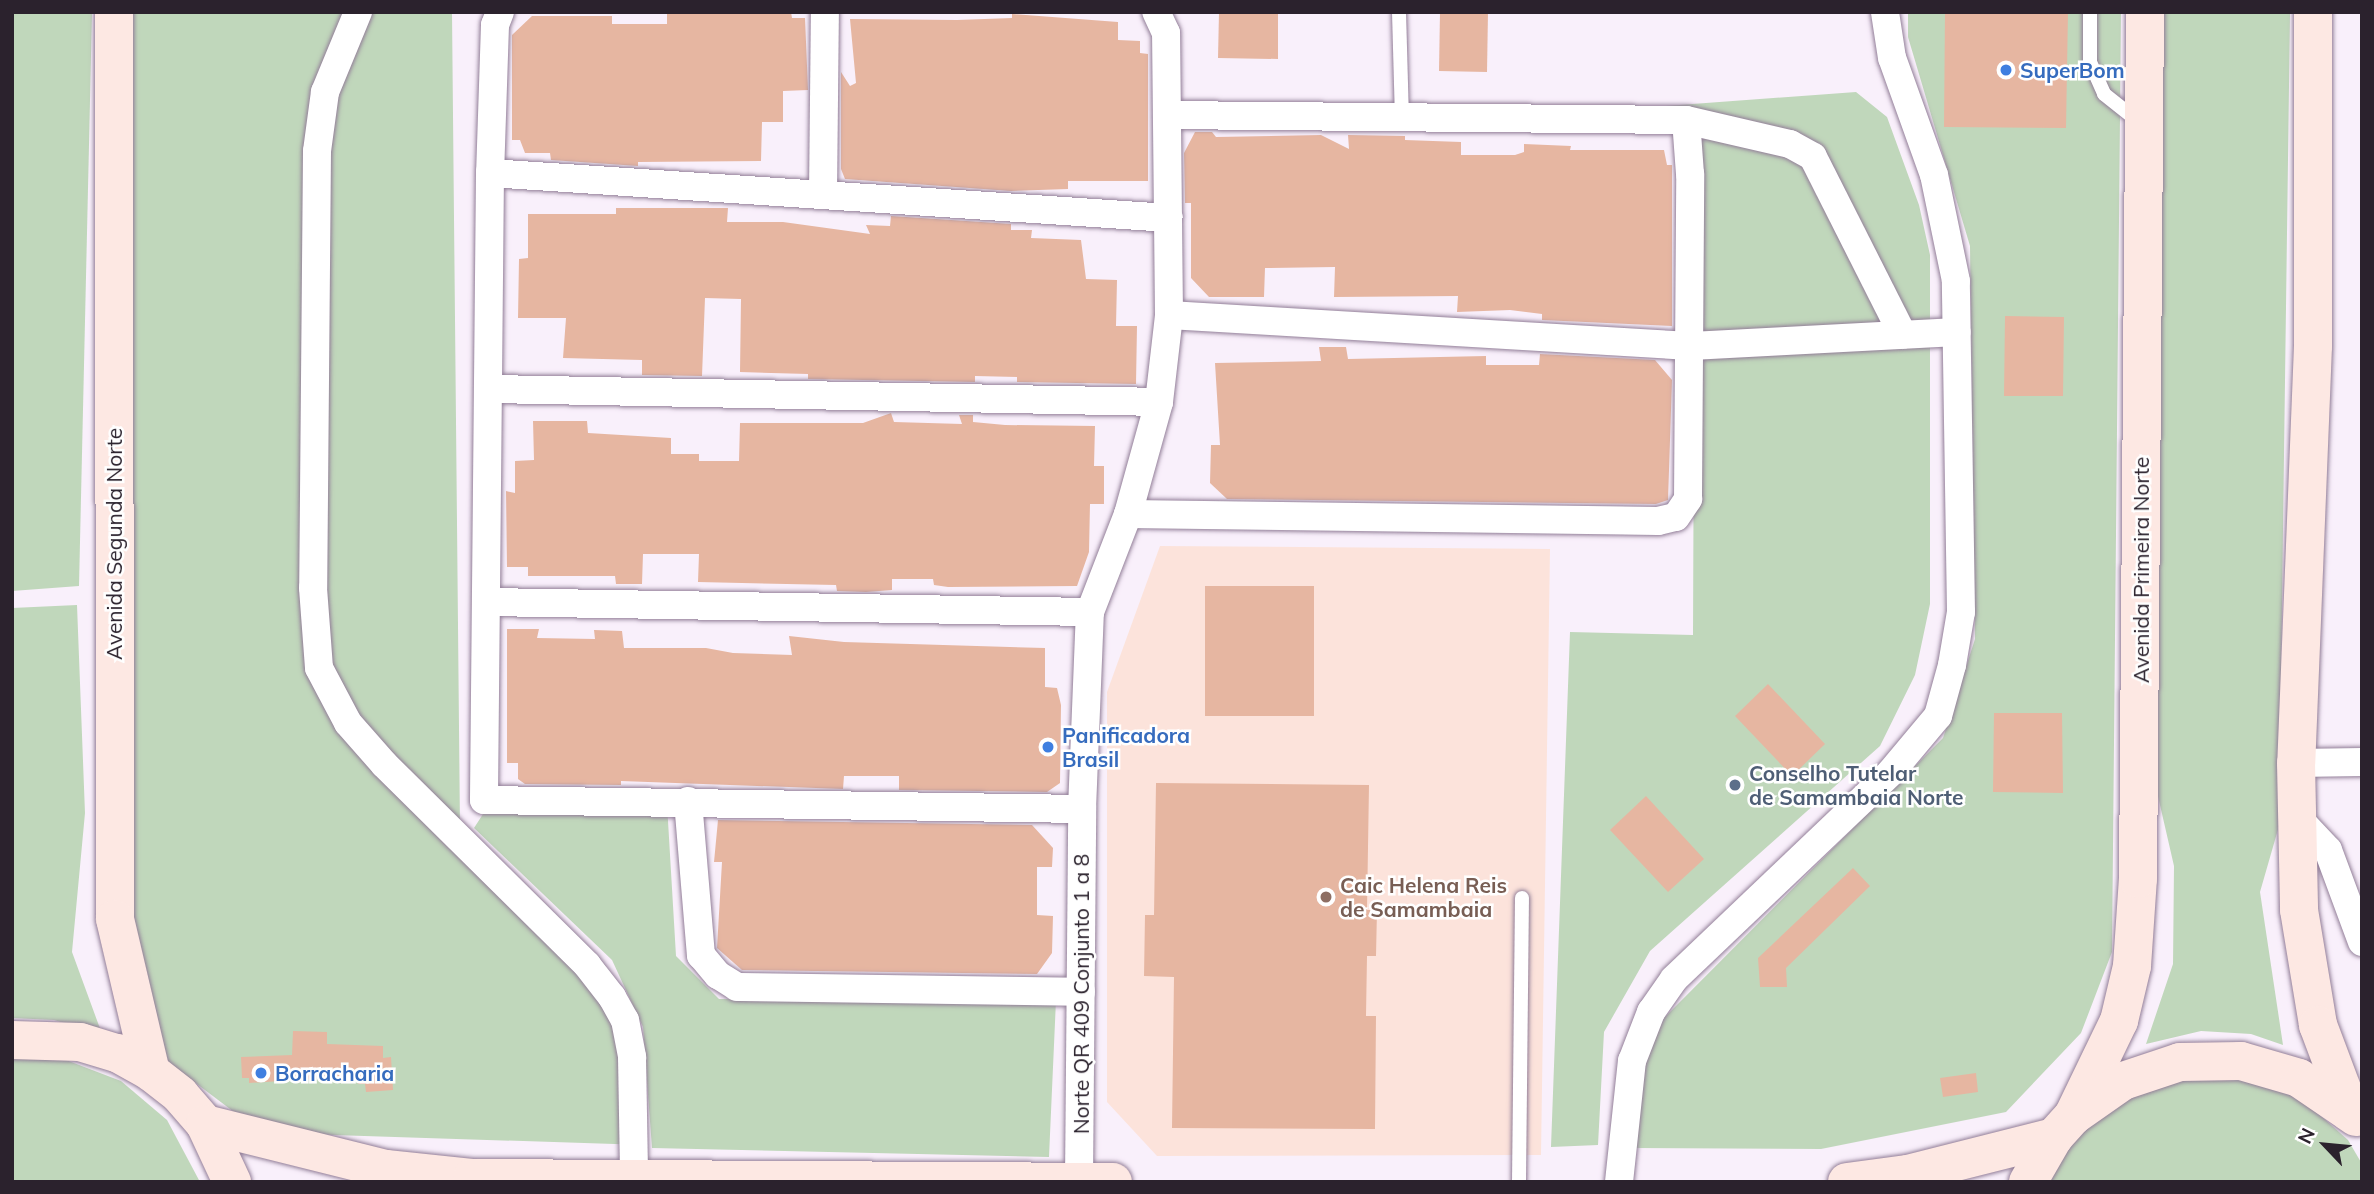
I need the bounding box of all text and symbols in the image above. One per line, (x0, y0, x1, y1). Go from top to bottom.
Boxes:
place label: SuperBom (2020, 57, 2125, 83)
marker: SuperBom (1998, 62, 2014, 78)
street label: Avenida Segunda Norte (101, 428, 127, 660)
street label: Avenida Primeira Norte (2128, 457, 2154, 683)
place label: Panificadora Brasil (1062, 722, 1190, 772)
marker: Panificadora Brasil (1040, 739, 1056, 755)
place label: Conselho Tutelar de Samambaia Norte (1749, 760, 1963, 810)
marker: Conselho Tutelar de Samambaia Norte (1727, 777, 1743, 793)
street label: Norte QR 409 Conjunto 1 a 8 (1068, 854, 1094, 1134)
place label: Caic Helena Reis de Samambaia (1340, 872, 1507, 922)
marker: Caic Helena Reis de Samambaia (1318, 889, 1334, 905)
place label: Borracharia (275, 1060, 394, 1086)
marker: Borracharia (253, 1065, 269, 1081)
north arrow (2290, 1110, 2360, 1180)
text: N (2292, 1124, 2320, 1148)

